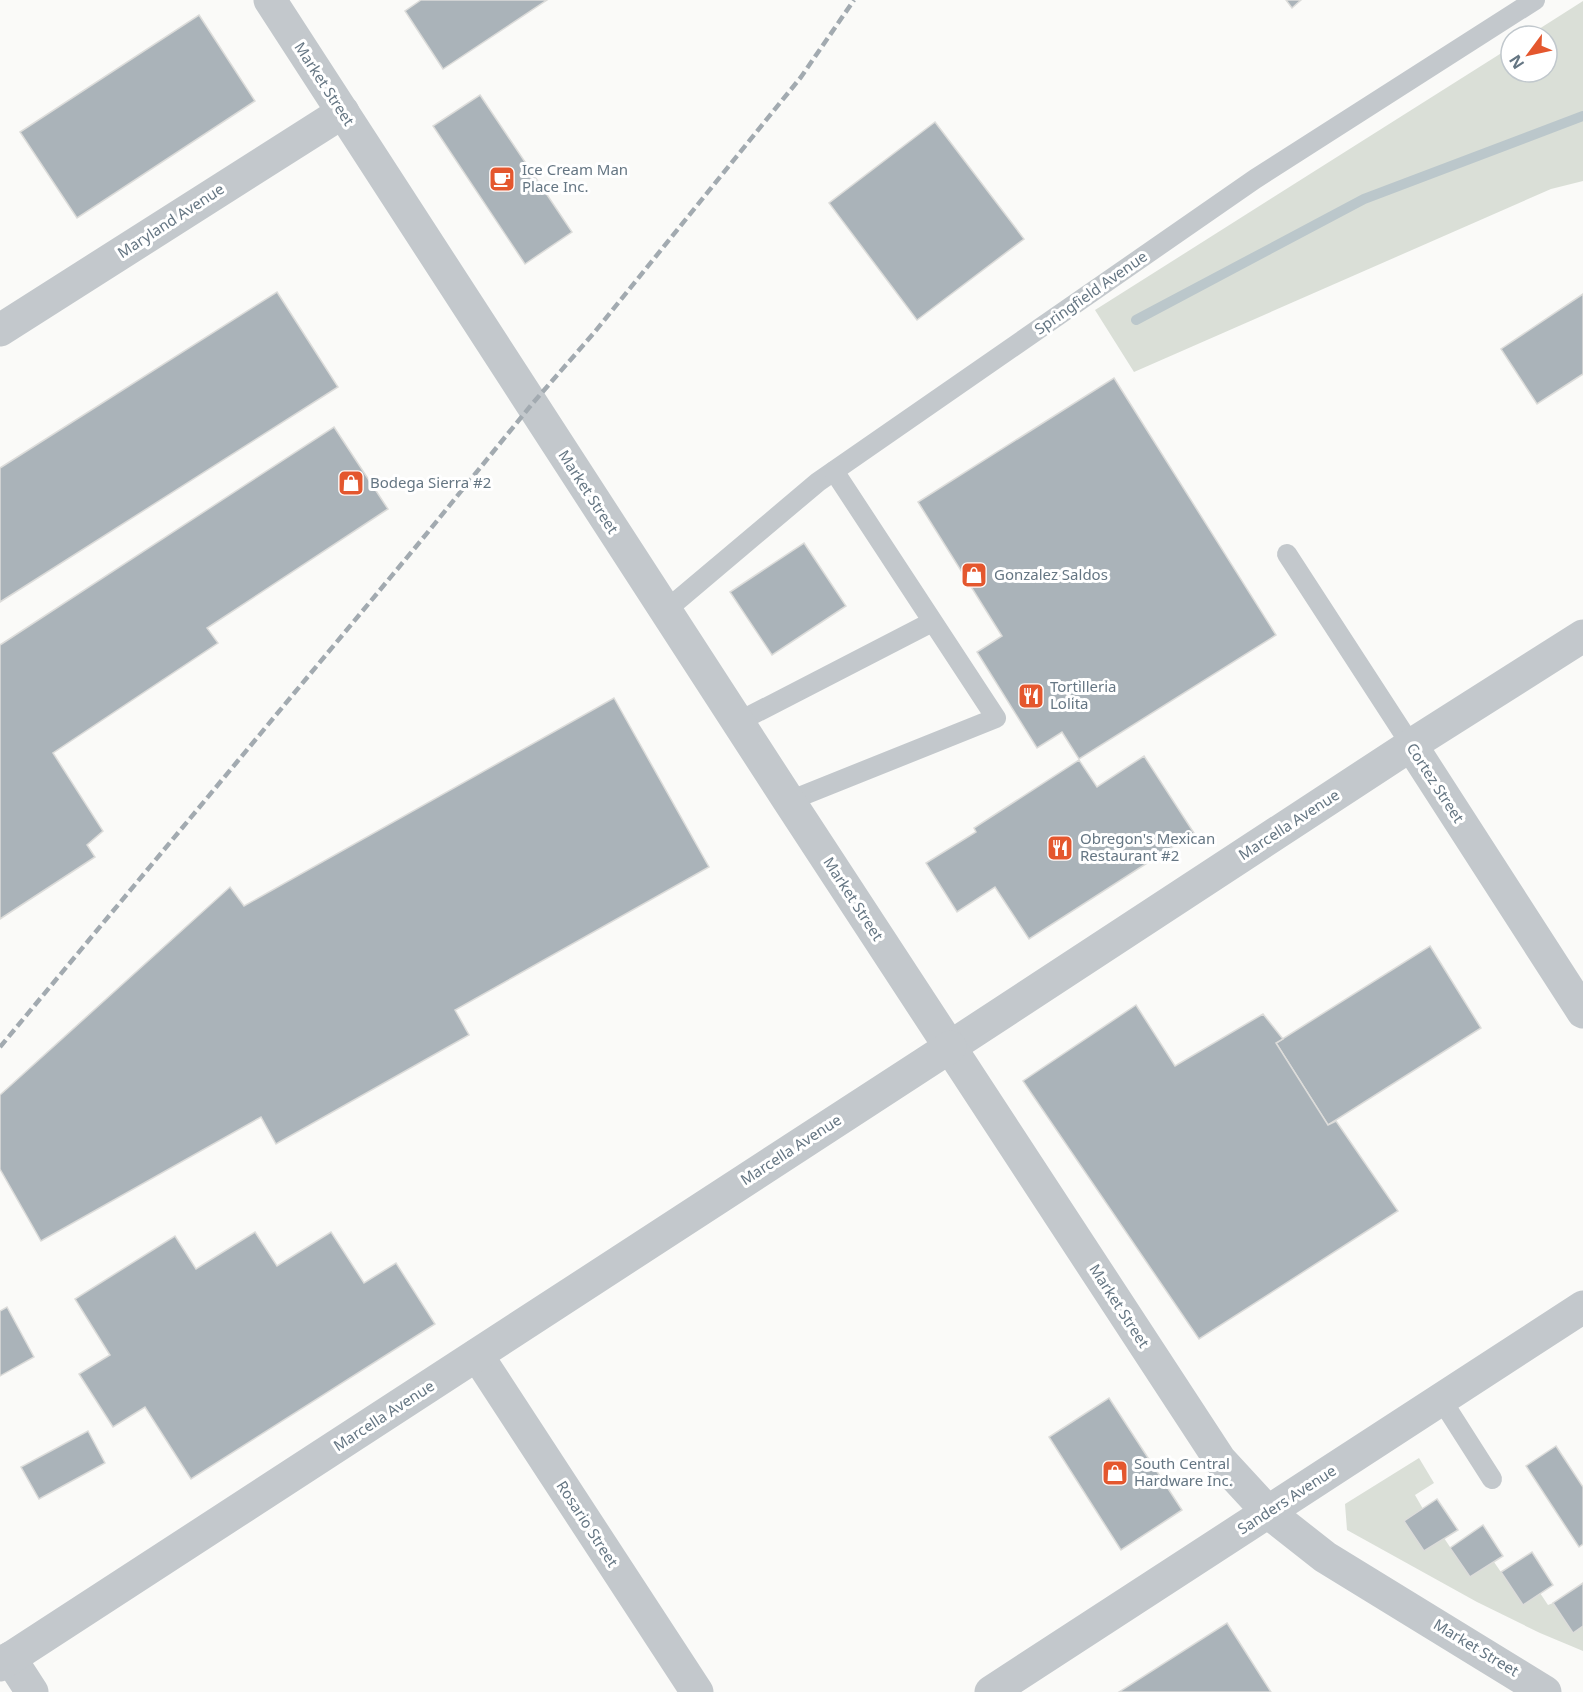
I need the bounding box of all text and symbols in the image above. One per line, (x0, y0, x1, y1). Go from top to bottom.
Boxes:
north arrow (1499, 24, 1559, 84)
street label: Market Street (290, 38, 360, 130)
text: N (1504, 51, 1529, 74)
place label: Ice Cream Man Place Inc. (522, 159, 628, 196)
cafe icon: Ice Cream Man Place Inc. (487, 164, 517, 194)
street label: Maryland Avenue (113, 178, 228, 262)
street label: Springfield Avenue (1030, 246, 1151, 339)
street label: Market Street (554, 446, 624, 538)
shop icon: Bodega Sierra #2 (336, 468, 366, 498)
place label: Bodega Sierra #2 (370, 472, 491, 492)
shop icon: Gonzalez Saldos (959, 560, 989, 590)
place label: Gonzalez Saldos (994, 564, 1108, 584)
place label: Tortilleria Lolita (1050, 676, 1117, 713)
restaurant icon: Tortilleria Lolita (1016, 681, 1046, 711)
street label: Cortez Street (1403, 739, 1469, 827)
street label: Marcella Avenue (1234, 784, 1343, 864)
place label: Obregon's Mexican Restaurant #2 (1080, 828, 1215, 865)
restaurant icon: Obregon's Mexican Restaurant #2 (1045, 833, 1075, 863)
street label: Market Street (819, 853, 889, 945)
street label: Marcella Avenue (736, 1109, 845, 1189)
street label: Market Street (1085, 1260, 1155, 1352)
street label: Marcella Avenue (329, 1375, 438, 1455)
place label: South Central Hardware Inc. (1134, 1453, 1233, 1490)
shop icon: South Central Hardware Inc. (1100, 1458, 1130, 1488)
street label: Sanders Avenue (1233, 1460, 1340, 1538)
street label: Rosario Street (553, 1477, 623, 1571)
street label: Market Street (1430, 1614, 1523, 1681)

